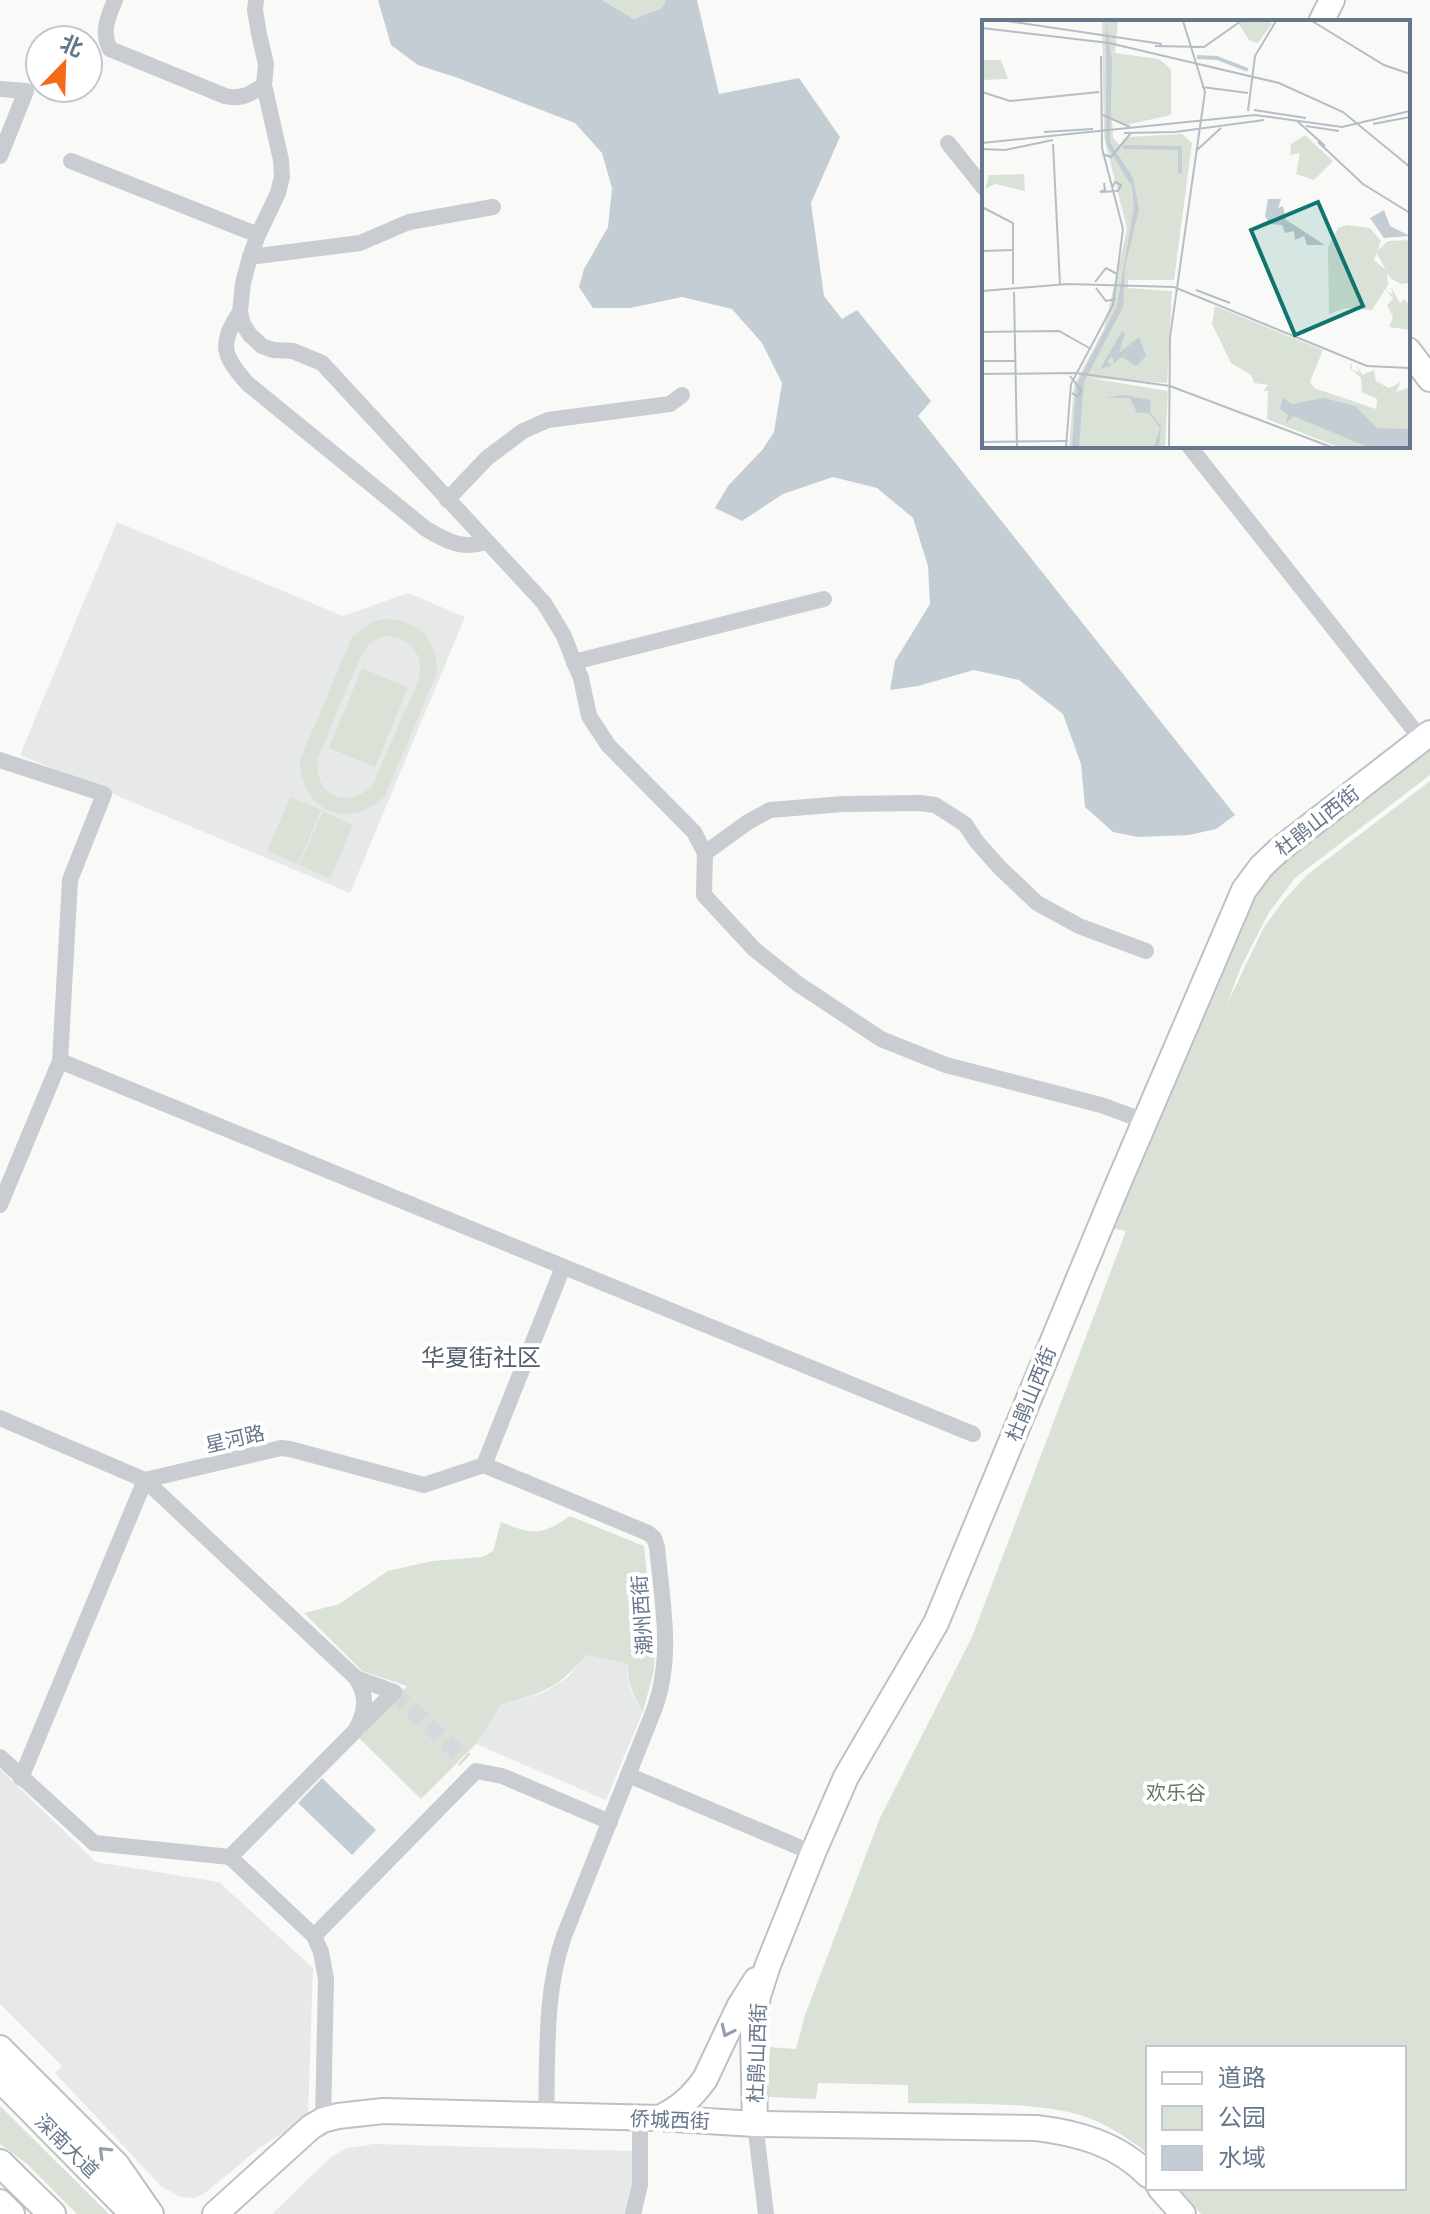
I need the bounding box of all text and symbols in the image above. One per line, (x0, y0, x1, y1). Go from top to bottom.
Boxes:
inset map (982, 20, 1410, 448)
north arrow (24, 24, 104, 104)
text: 北 (55, 26, 89, 66)
street label: 杜鹃山西街 (1268, 778, 1366, 864)
district label: 华夏街社区 (421, 1339, 541, 1375)
street label: 杜鹃山西街 (997, 1342, 1064, 1446)
street label: 星河路 (202, 1417, 268, 1460)
street label: 潮州西街 (623, 1574, 660, 1656)
park label: 欢乐谷 (1146, 1777, 1206, 1808)
street label: 杜鹃山西街 (739, 2002, 774, 2103)
one-way arrow (721, 2023, 737, 2038)
legend (1146, 2046, 1406, 2190)
text: 道路 (1218, 2059, 1266, 2095)
text: 公园 (1218, 2099, 1266, 2135)
street label: 侨城西街 (630, 2103, 711, 2136)
street label: 深南大道 (28, 2106, 107, 2185)
text: 水域 (1218, 2139, 1266, 2175)
one-way arrow (99, 2147, 113, 2161)

